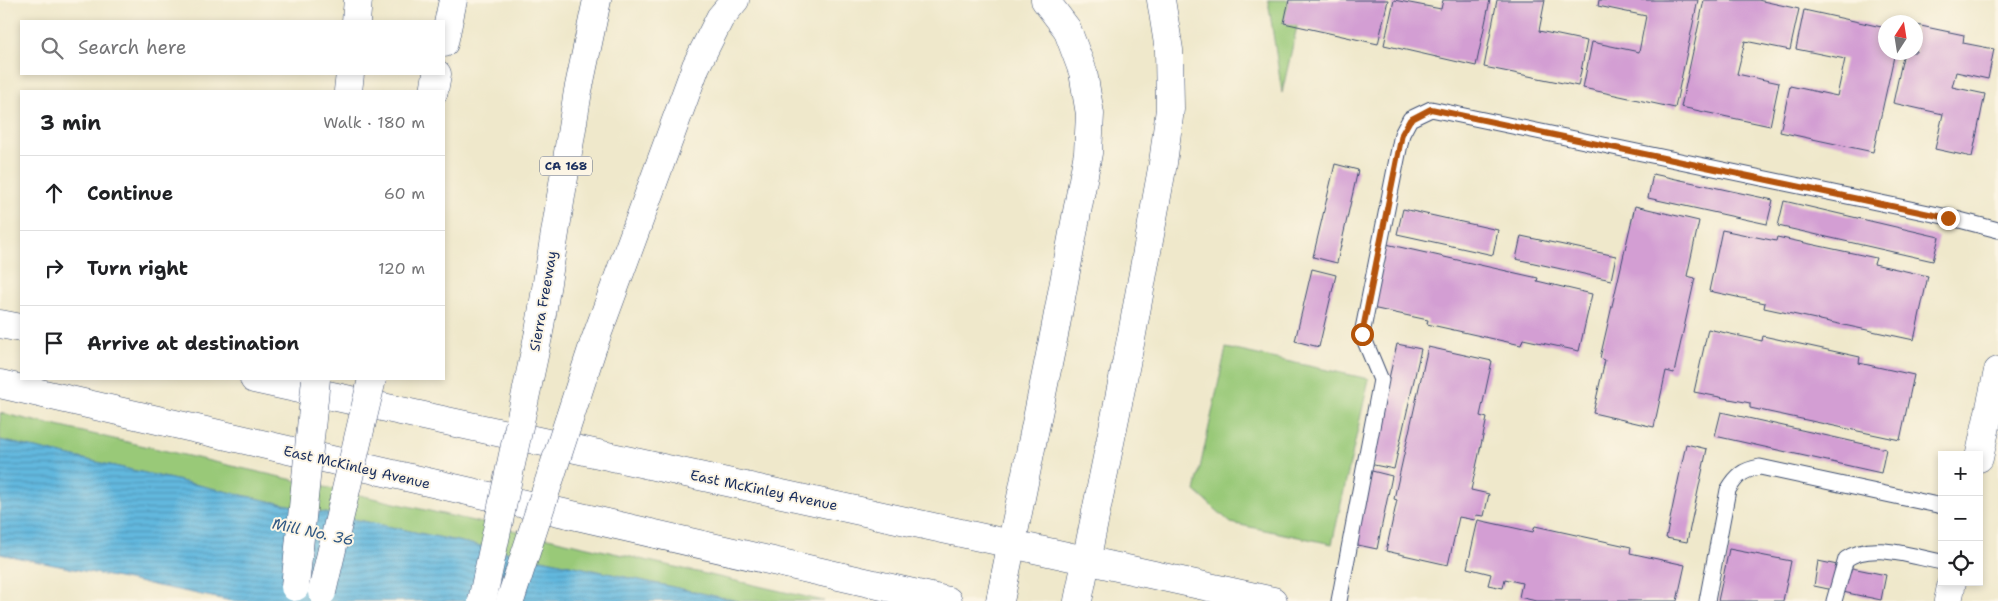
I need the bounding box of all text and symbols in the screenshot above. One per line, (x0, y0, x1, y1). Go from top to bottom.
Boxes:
north arrow (1878, 15, 1923, 60)
search box (20, 20, 445, 75)
icon: search (38, 34, 66, 62)
text: Search here (78, 35, 187, 60)
text: 3 min (40, 109, 101, 137)
text: Walk · 180 m (323, 112, 425, 133)
road number: CA 168 (540, 157, 592, 176)
icon: ahead (40, 179, 68, 207)
text: Continue (87, 181, 173, 206)
text: 60 m (384, 183, 425, 204)
route end (1937, 207, 1960, 230)
street label: Sierra Freeway (525, 249, 561, 353)
icon: right (40, 254, 68, 282)
text: Turn right (87, 256, 188, 281)
text: 120 m (378, 258, 425, 279)
route start (1351, 323, 1374, 346)
icon: arrive (40, 329, 68, 357)
text: Arrive at destination (87, 331, 299, 356)
street label: East McKinley Avenue (282, 441, 432, 493)
map controls (1938, 451, 1983, 586)
button: + (1938, 451, 1983, 496)
street label: East McKinley Avenue (689, 466, 839, 514)
button: − (1938, 496, 1983, 541)
water label: Mill No. 36 (270, 514, 356, 550)
button: locate (1938, 541, 1983, 586)

